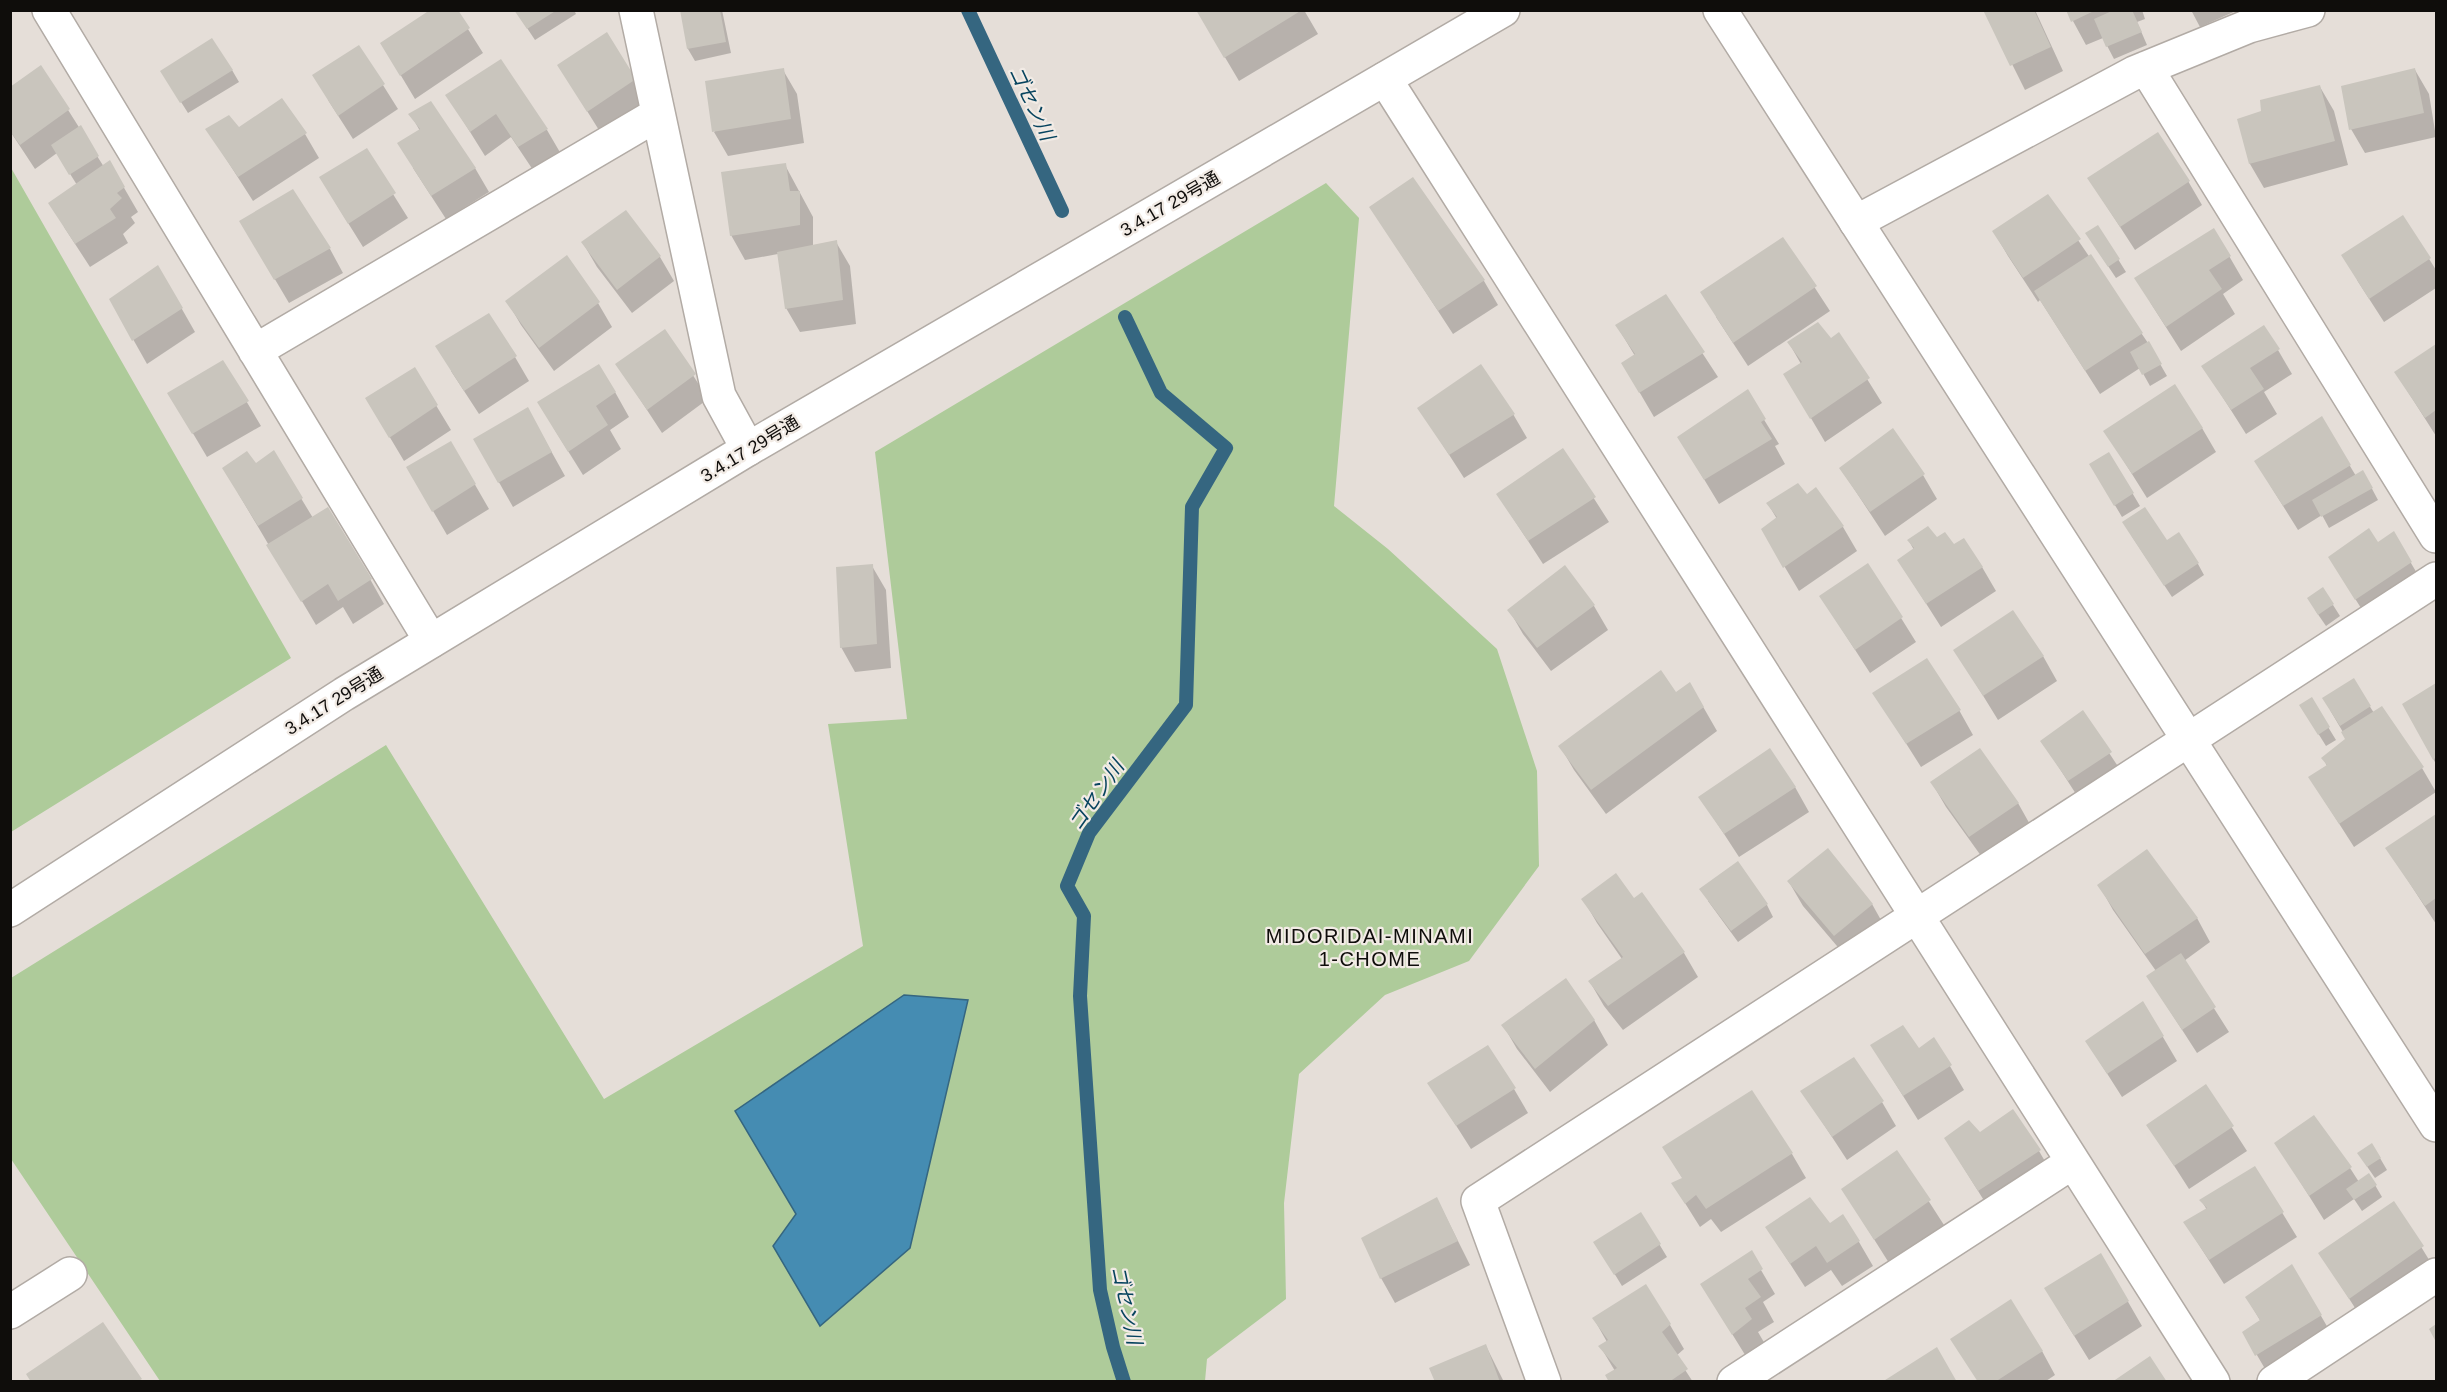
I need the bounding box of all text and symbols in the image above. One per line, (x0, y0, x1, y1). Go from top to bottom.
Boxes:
water label: ゴセン川 (1005, 62, 1060, 146)
street label: 3.4.17 29号通 (1117, 168, 1223, 240)
street label: 3.4.17 29号通 (697, 412, 803, 486)
street label: 3.4.17 29号通 (282, 663, 386, 739)
water label: ゴセン川 (1064, 754, 1129, 834)
district label: MIDORIDAI-MINAMI 1-CHOME (1266, 925, 1474, 970)
water label: ゴセン川 (1108, 1264, 1146, 1348)

